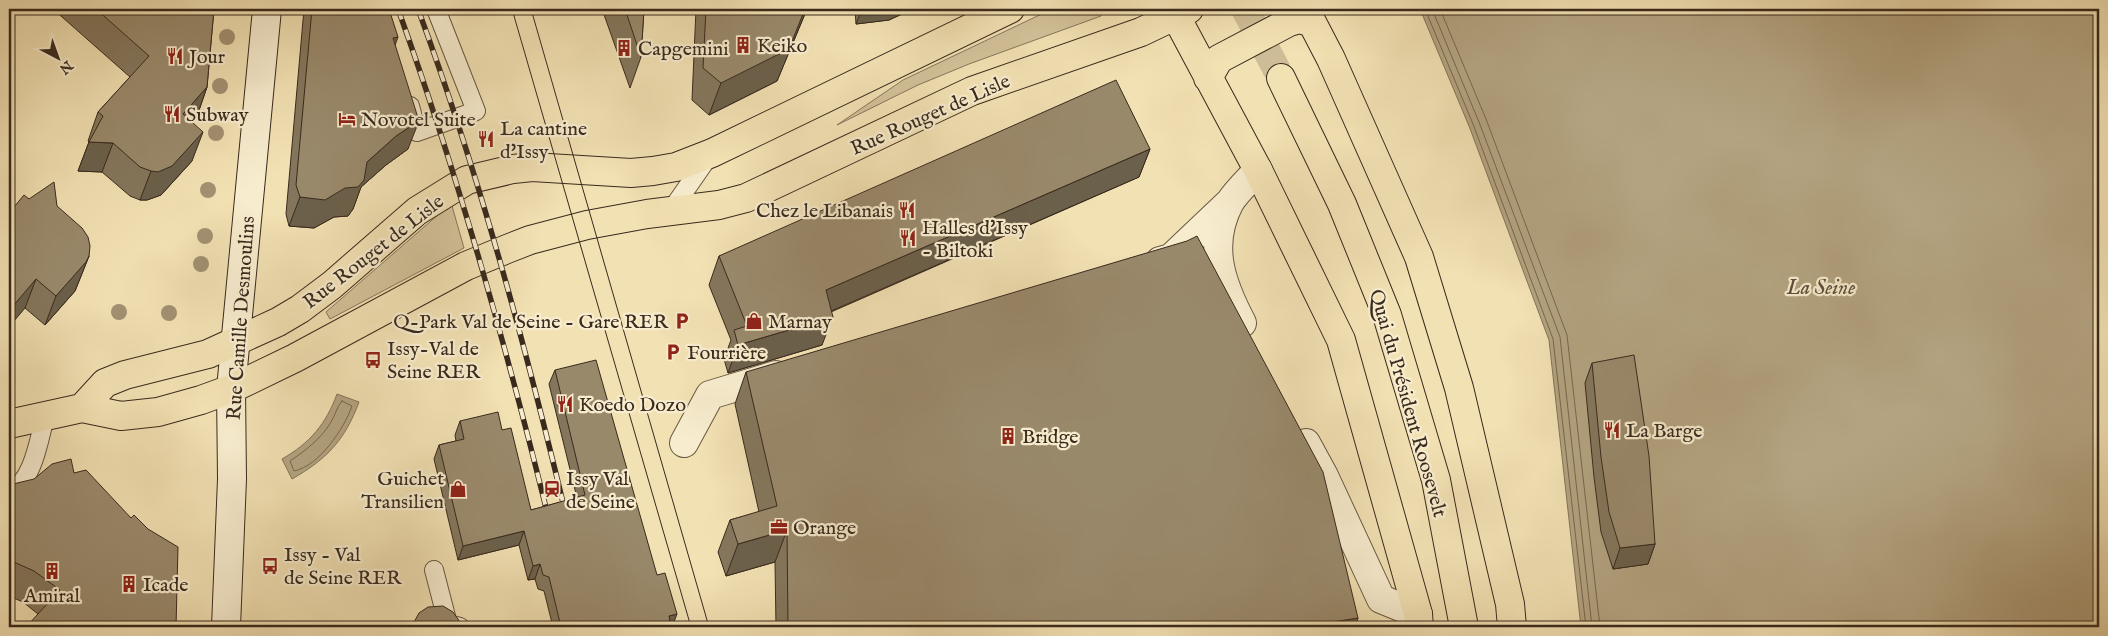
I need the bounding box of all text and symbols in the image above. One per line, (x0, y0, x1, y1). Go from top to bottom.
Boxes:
north arrow (32, 32, 82, 82)
place label: Keiko (757, 34, 808, 59)
building icon: Keiko (733, 35, 753, 55)
place label: Capgemini (638, 37, 729, 62)
building icon: Capgemini (614, 38, 634, 58)
place label: Jour (187, 45, 226, 70)
restaurant icon: Jour (165, 46, 185, 66)
text: N (55, 56, 77, 78)
street label: Rue Rouget de Lisle (847, 69, 1014, 162)
place label: Subway (186, 103, 249, 128)
restaurant icon: Subway (162, 104, 182, 124)
place label: Novotel Suite (361, 108, 476, 133)
hotel icon: Novotel Suite (337, 109, 357, 129)
place label: La cantine d'Issy (500, 117, 587, 165)
restaurant icon: La cantine d'Issy (476, 129, 496, 149)
street label: Rue Rouget de Lisle (299, 189, 449, 315)
place label: Chez le Libanais (756, 199, 893, 224)
restaurant icon: Chez le Libanais (897, 200, 917, 220)
street label: Rue Camille Desmoulins (222, 215, 261, 421)
place label: Halles d'Issy - Biltoki (922, 216, 1028, 264)
restaurant icon: Halles d'Issy - Biltoki (898, 228, 918, 248)
water label: La Seine (1786, 275, 1855, 302)
street label: Quai du Président Roosevelt (1363, 287, 1452, 520)
place label: Q-Park Val de Seine - Gare RER (393, 310, 669, 335)
place label: Marnay (768, 310, 832, 335)
parking icon: Q-Park Val de Seine - Gare RER (672, 311, 692, 331)
shop icon: Marnay (744, 311, 764, 331)
place label: Issy-Val de Seine RER (387, 337, 481, 385)
place label: Fourrière (687, 341, 766, 366)
parking icon: Fourrière (663, 342, 683, 362)
bus stop icon: Issy-Val de Seine RER (363, 350, 383, 370)
place label: Koedo Dozo (579, 393, 686, 418)
restaurant icon: Koedo Dozo (555, 394, 575, 414)
place label: La Barge (1626, 419, 1702, 444)
restaurant icon: La Barge (1602, 420, 1622, 440)
place label: Bridge (1022, 425, 1079, 450)
building icon: Bridge (998, 426, 1018, 446)
place label: Guichet Transilien (361, 467, 444, 515)
place label: Issy Val de Seine (566, 467, 635, 515)
shop icon: Guichet Transilien (448, 479, 468, 499)
station icon: Issy Val de Seine (542, 479, 562, 499)
place label: Orange (793, 516, 856, 541)
office icon: Orange (769, 517, 789, 537)
place label: Issy - Val de Seine RER (284, 543, 402, 591)
bus stop icon: Issy - Val de Seine RER (260, 556, 280, 576)
building icon: Amiral (42, 561, 62, 581)
place label: Icade (143, 573, 189, 598)
building icon: Icade (119, 574, 139, 594)
place label: Amiral (23, 584, 80, 609)

